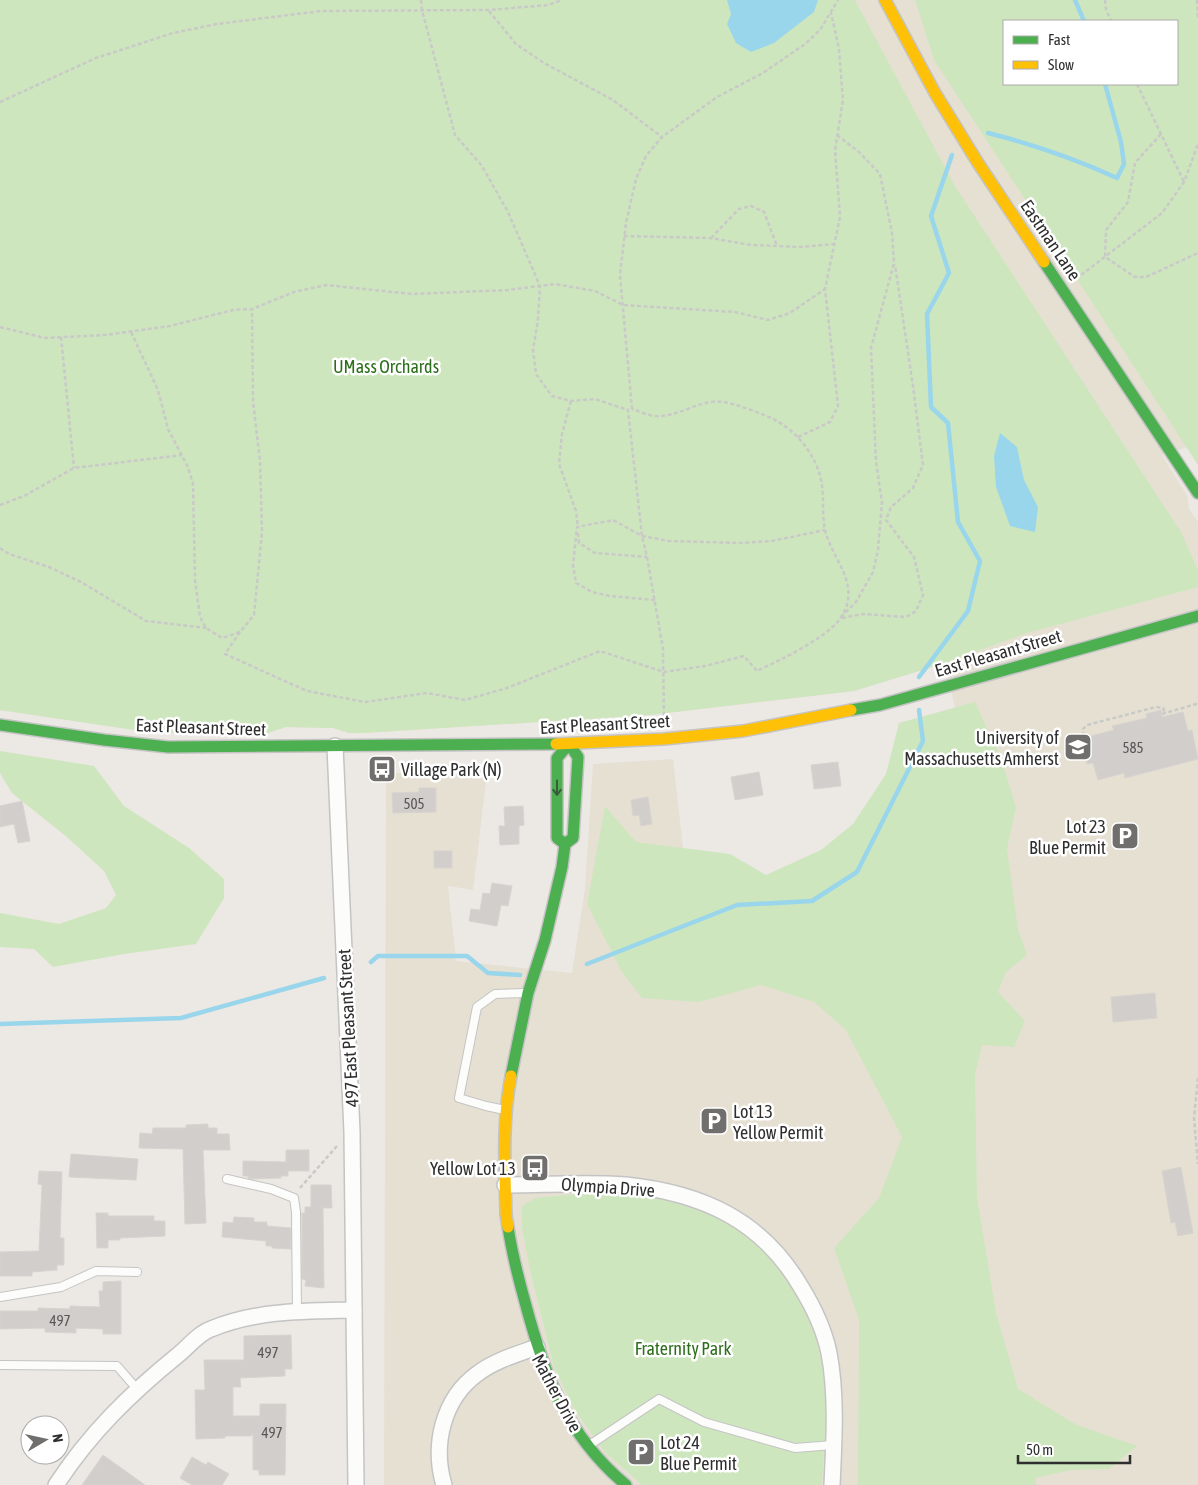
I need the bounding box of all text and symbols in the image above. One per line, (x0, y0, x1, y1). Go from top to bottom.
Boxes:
legend (1003, 20, 1178, 85)
text: Fast (1048, 31, 1070, 48)
text: Slow (1048, 56, 1074, 73)
street label: Eastman Lane (1016, 196, 1086, 284)
park label: UMass Orchards (333, 356, 439, 377)
street label: East Pleasant Street (932, 625, 1064, 681)
street label: East Pleasant Street (539, 710, 671, 738)
street label: East Pleasant Street (135, 714, 267, 740)
place label: University of Massachusetts Amherst (904, 727, 1059, 769)
school or university icon: University of Massachusetts Amherst (1063, 732, 1093, 762)
house number: 585 (1122, 739, 1144, 756)
bus stop icon: Village Park (N) (367, 754, 397, 784)
place label: Village Park (N) (401, 759, 502, 780)
one-way arrow (552, 780, 562, 796)
house number: 505 (403, 795, 425, 812)
place label: Lot 23 Blue Permit (1029, 816, 1106, 858)
parking icon: Lot 23 Blue Permit (1110, 821, 1140, 851)
street label: 497 East Pleasant Street (333, 948, 363, 1108)
place label: Lot 13 Yellow Permit (733, 1101, 823, 1143)
parking icon: Lot 13 Yellow Permit (699, 1106, 729, 1136)
bus stop icon: Yellow Lot 13 (520, 1153, 550, 1183)
place label: Yellow Lot 13 (430, 1158, 516, 1179)
street label: Olympia Drive (560, 1173, 656, 1201)
house number: 497 (49, 1312, 71, 1329)
park label: Fraternity Park (635, 1338, 731, 1359)
house number: 497 (257, 1344, 279, 1361)
street label: Mather Drive (528, 1350, 586, 1436)
north arrow (20, 1415, 70, 1465)
house number: 497 (261, 1424, 283, 1441)
place label: Lot 24 Blue Permit (660, 1432, 737, 1474)
scale bar (1018, 1432, 1130, 1464)
text: N (49, 1433, 66, 1443)
parking icon: Lot 24 Blue Permit (626, 1437, 656, 1467)
text: 50 m (1026, 1441, 1053, 1458)

